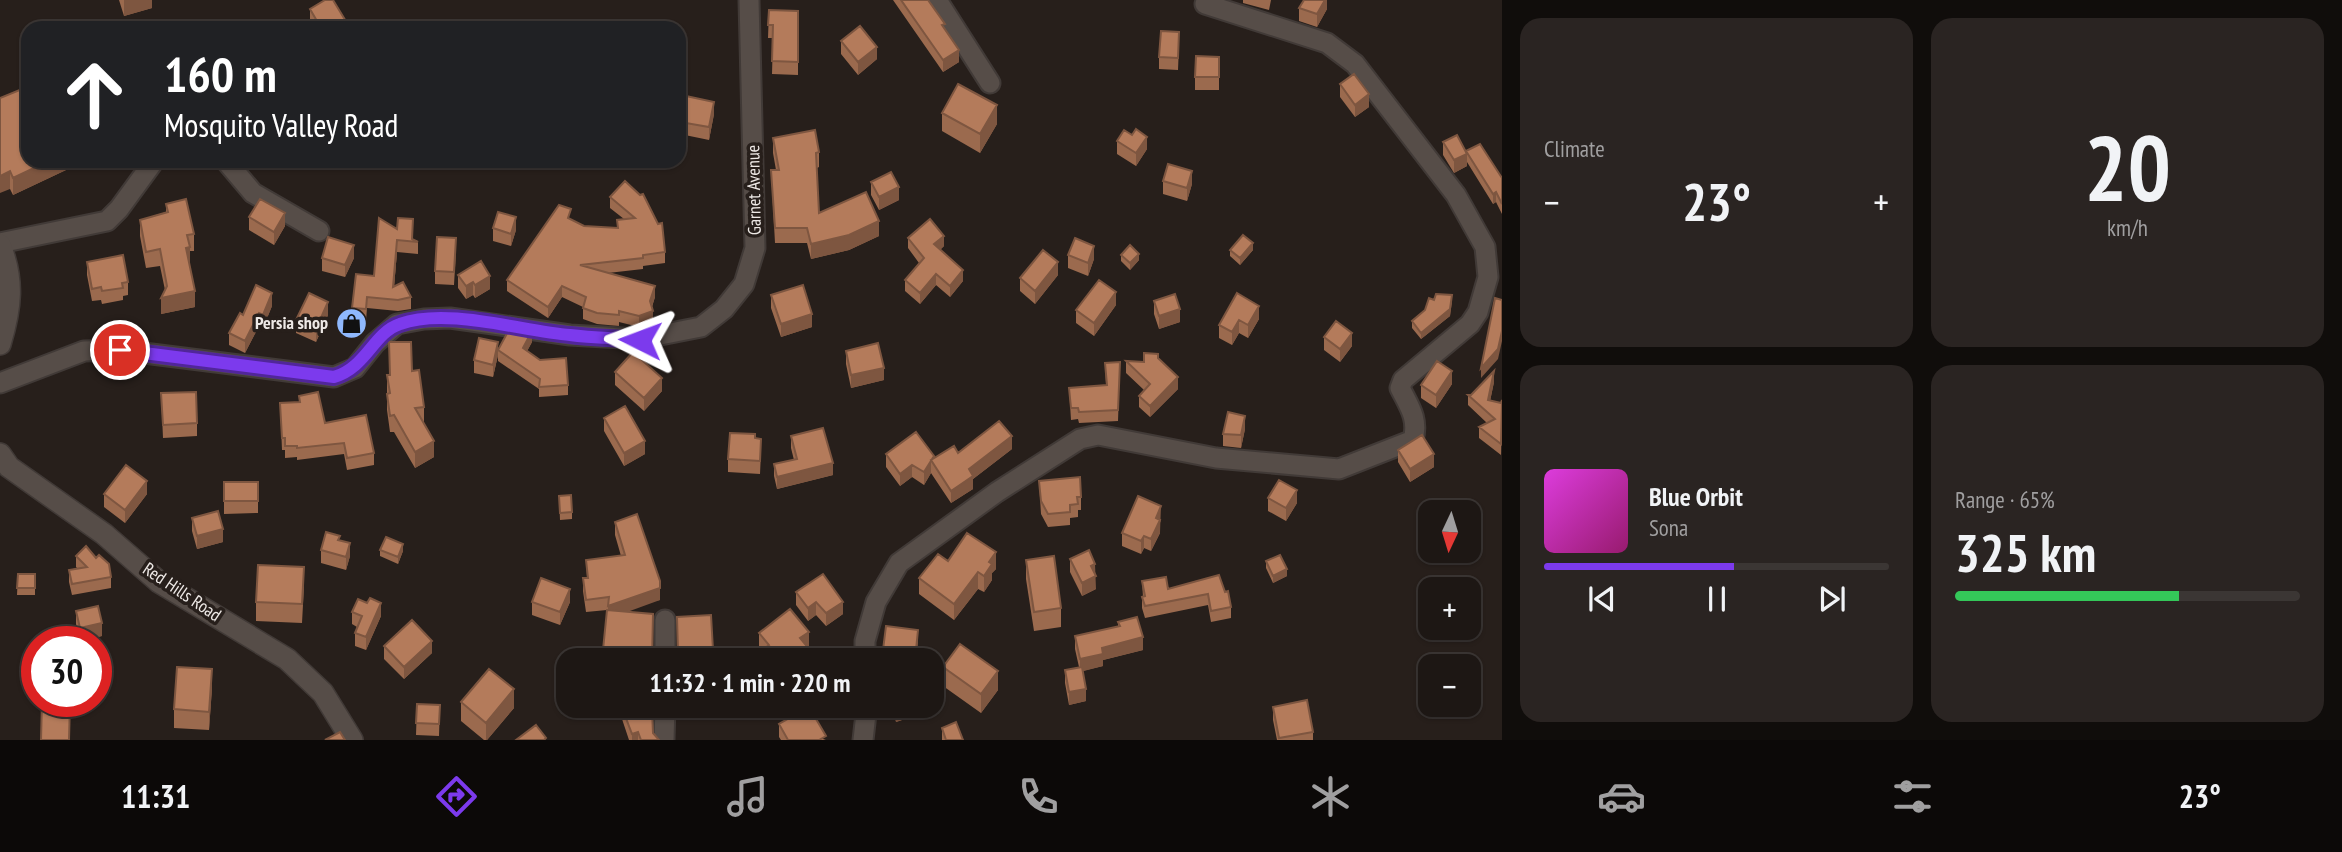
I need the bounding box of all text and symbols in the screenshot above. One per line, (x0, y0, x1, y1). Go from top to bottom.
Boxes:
text: 160 m (164, 42, 277, 106)
icon: ahead (49, 49, 140, 140)
text: Mosquito Valley Road (164, 104, 398, 146)
text: 20 (2084, 108, 2171, 226)
text: Climate (1544, 134, 1605, 163)
street label: Garnet Avenue (741, 145, 766, 235)
text: 23° (1682, 168, 1751, 235)
text: − (1544, 177, 1560, 226)
text: + (1873, 177, 1889, 226)
text: km/h (2107, 213, 2148, 242)
position arrow (603, 303, 677, 377)
shop icon: Persia shop (334, 306, 368, 340)
place label: Persia shop (255, 311, 328, 334)
pin (90, 320, 150, 380)
icon: arrive (101, 331, 139, 369)
text: Blue Orbit (1649, 480, 1743, 513)
text: Range · 65% (1955, 485, 2055, 514)
north arrow (1418, 500, 1480, 564)
map controls (1418, 500, 1481, 717)
text: Sona (1649, 513, 1688, 542)
text: 325 km (1955, 519, 2096, 586)
street label: Red Hills Road (139, 557, 226, 626)
button: + (1418, 577, 1481, 640)
icon: previous (1583, 580, 1621, 618)
icon: pause (1698, 580, 1736, 618)
icon: next (1813, 580, 1851, 618)
speed limit sign: 30 (21, 626, 112, 717)
button: − (1418, 654, 1481, 717)
text: 11:32 · 1 min · 220 m (650, 666, 850, 699)
icon: directions (432, 772, 481, 821)
icon: music (723, 772, 772, 821)
icon: phone (1014, 772, 1063, 821)
icon: climate (1306, 772, 1355, 821)
icon: car (1597, 772, 1646, 821)
icon: filters (1888, 772, 1937, 821)
text: 11:31 (121, 775, 190, 817)
text: 23° (2179, 775, 2221, 817)

